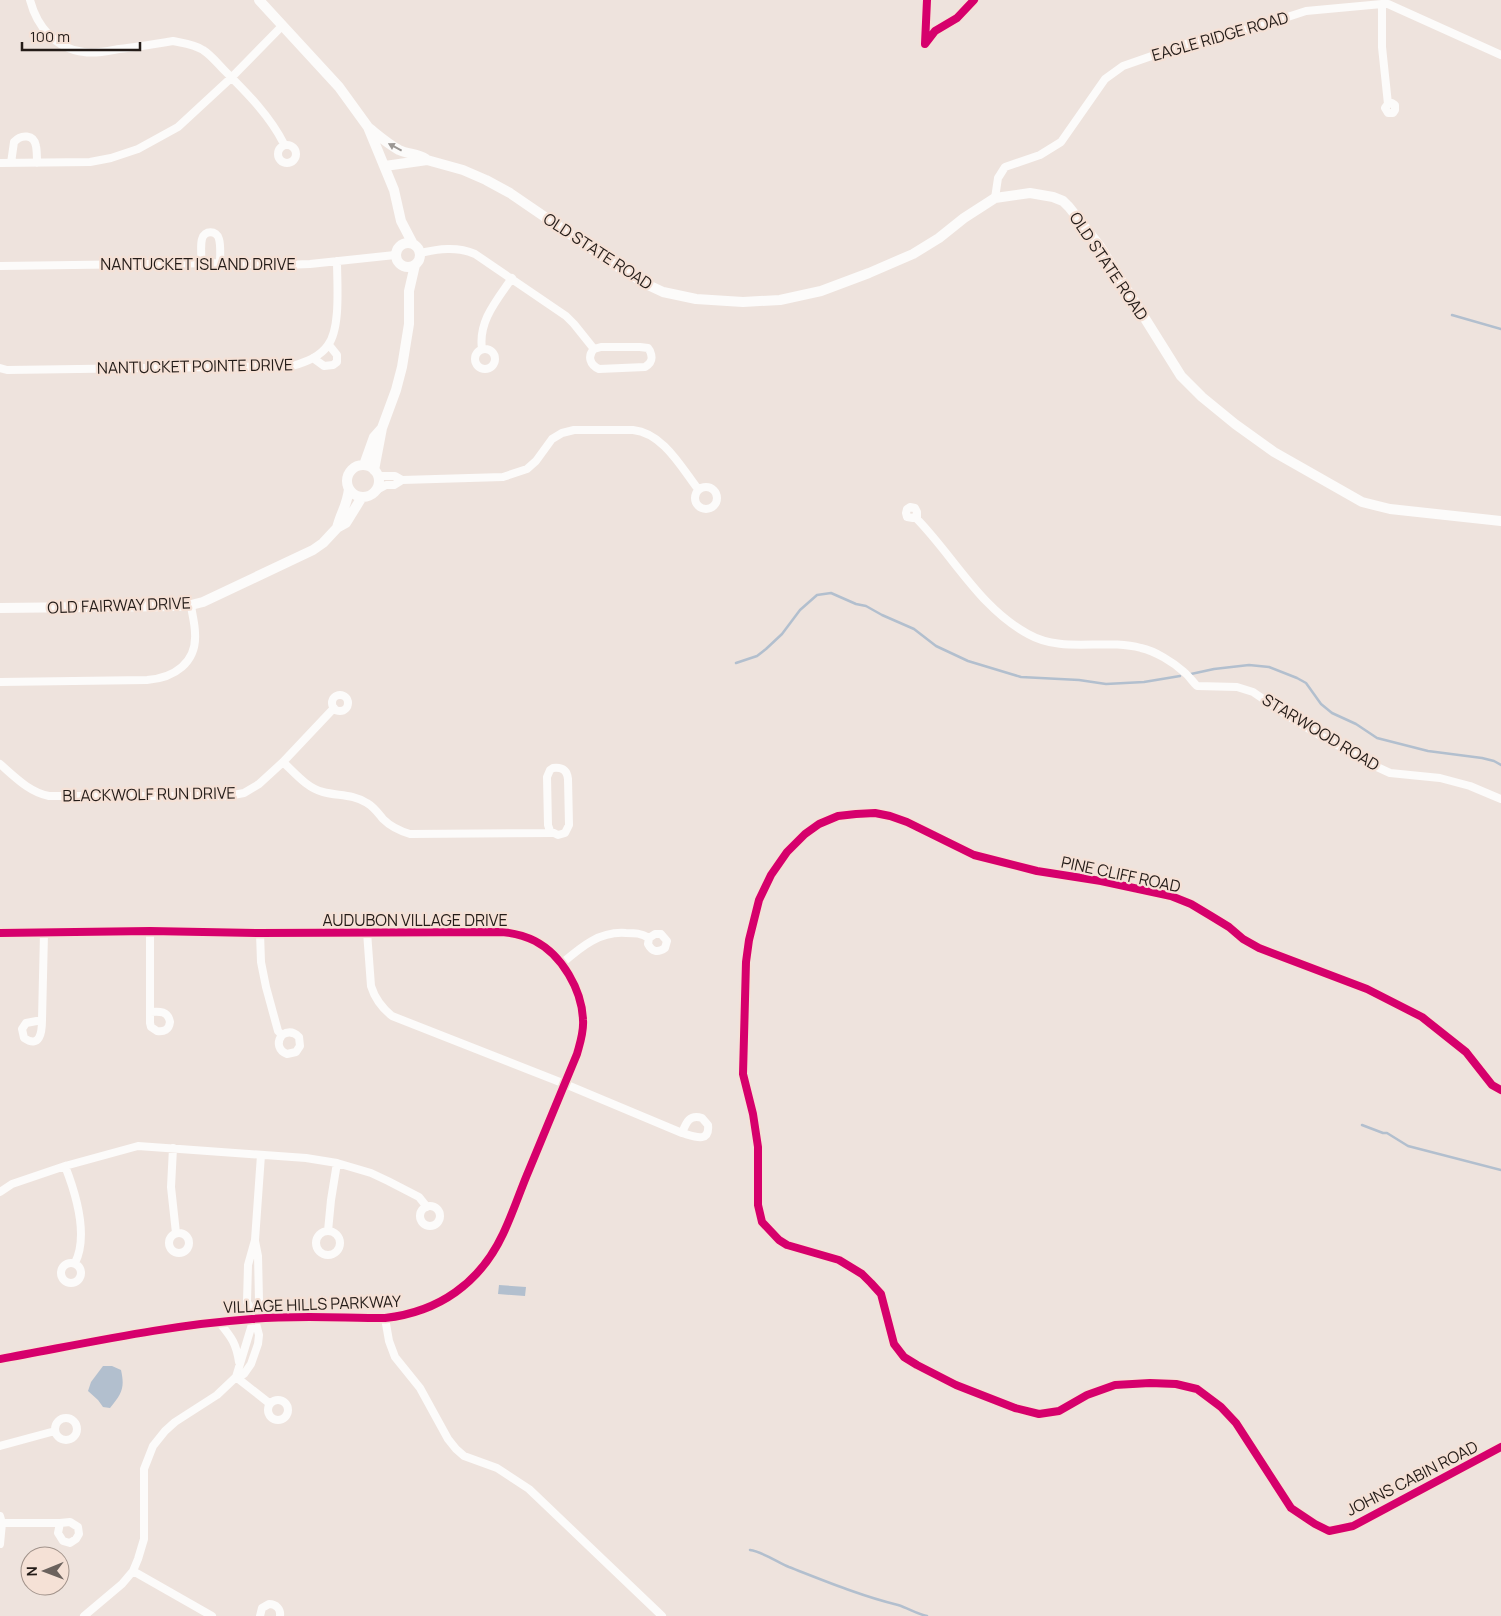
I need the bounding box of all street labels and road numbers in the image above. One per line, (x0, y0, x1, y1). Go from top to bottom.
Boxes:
street label: EAGLE RIDGE ROAD (1149, 6, 1291, 66)
street label: OLD STATE ROAD (539, 207, 657, 295)
street label: OLD STATE ROAD (1065, 208, 1154, 325)
street label: NANTUCKET ISLAND DRIVE (100, 253, 296, 275)
street label: NANTUCKET POINTE DRIVE (97, 353, 293, 379)
street label: OLD FAIRWAY DRIVE (47, 592, 191, 618)
street label: STARWOOD ROAD (1258, 688, 1384, 776)
street label: BLACKWOLF RUN DRIVE (62, 781, 236, 807)
street label: PINE CLIFF ROAD (1059, 851, 1183, 897)
street label: AUDUBON VILLAGE DRIVE (322, 909, 508, 931)
street label: VILLAGE HILLS PARKWAY (223, 1290, 401, 1318)
street label: JOHNS CABIN ROAD (1342, 1435, 1482, 1521)

